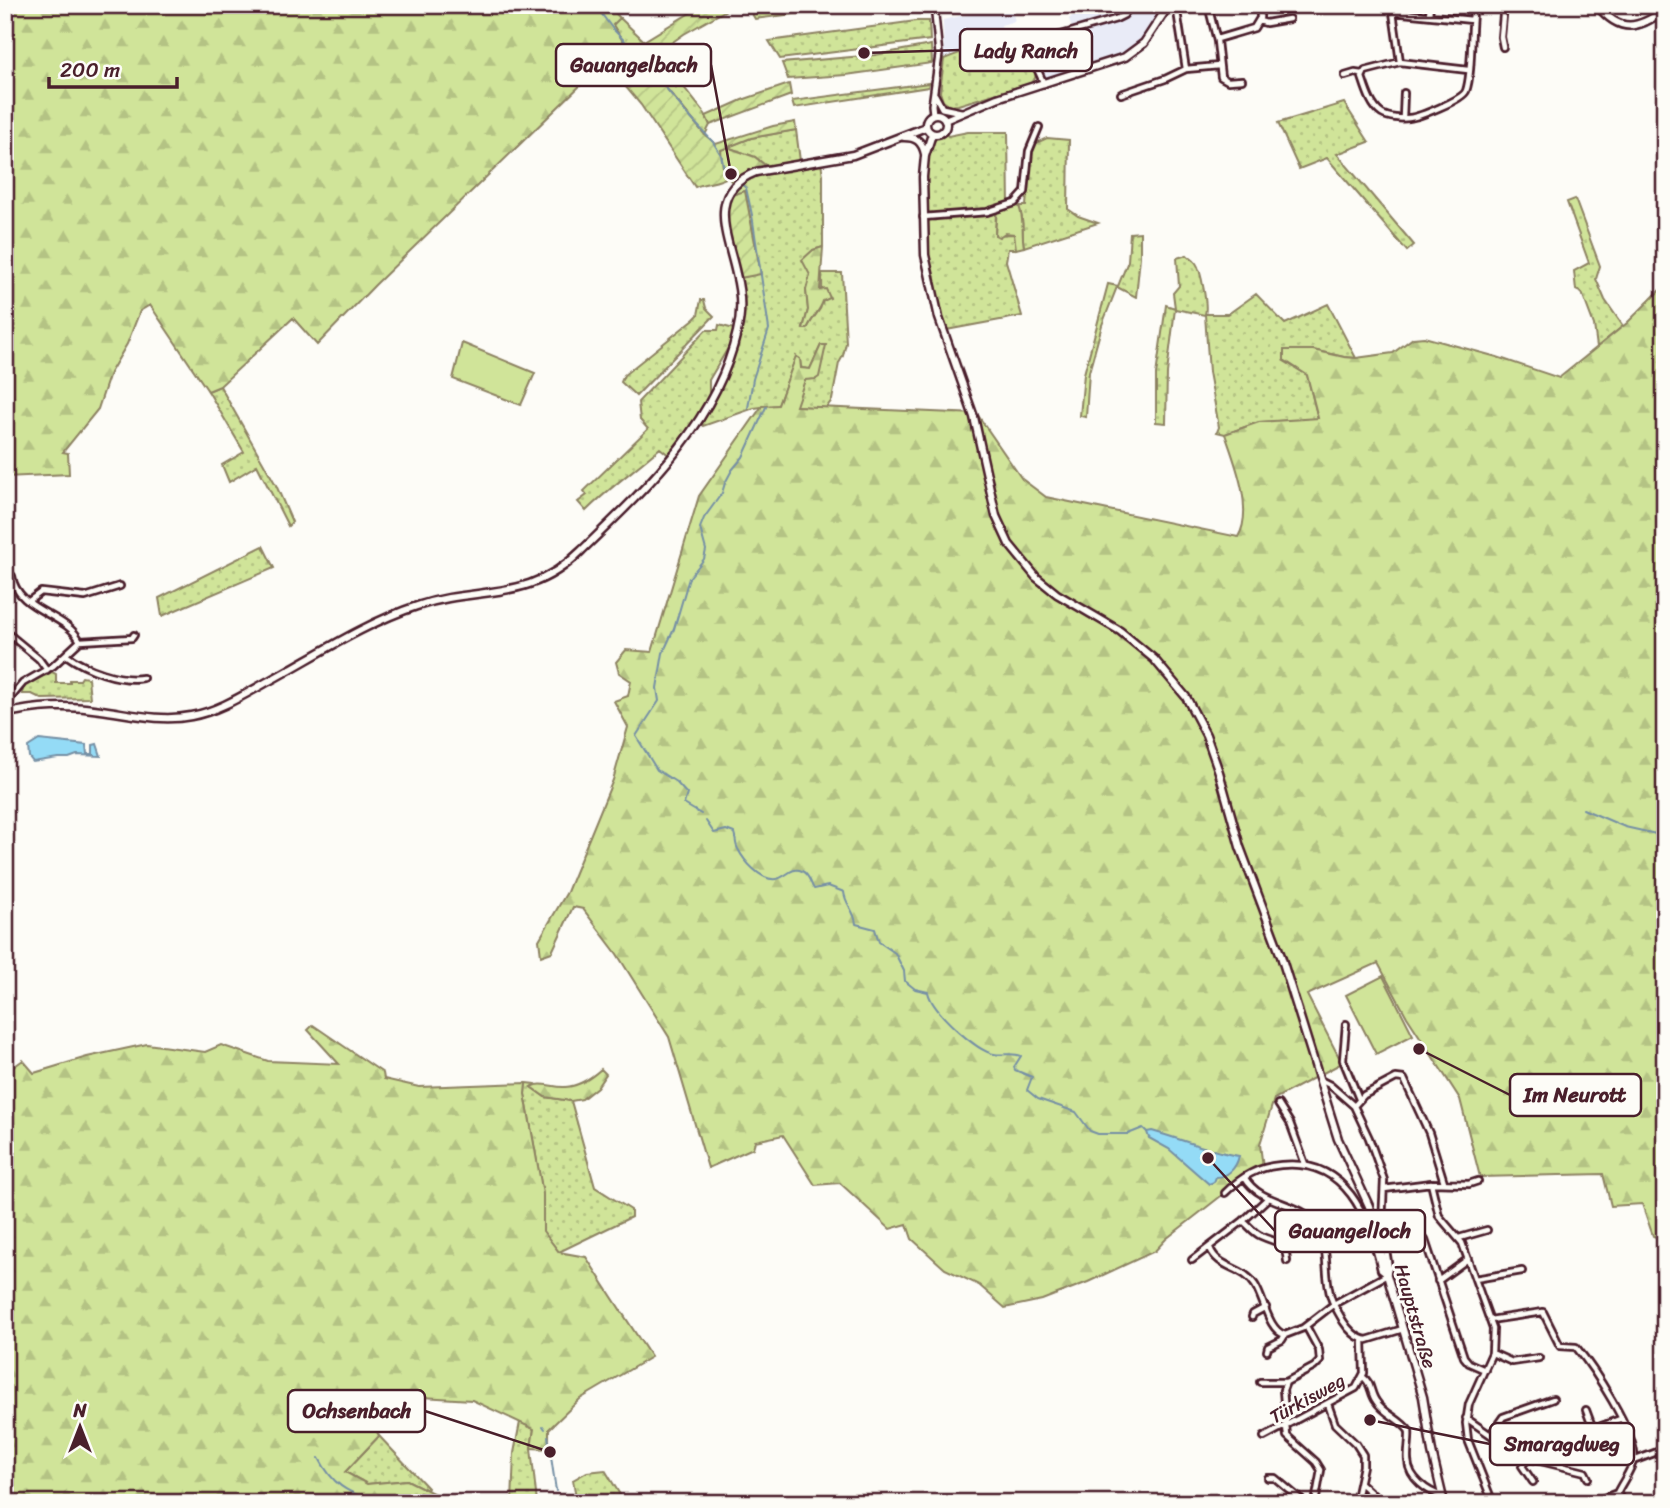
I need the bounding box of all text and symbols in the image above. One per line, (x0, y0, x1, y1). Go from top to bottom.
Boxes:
callout: Lady Ranch (960, 29, 1092, 71)
text: Lady Ranch (974, 32, 1078, 70)
callout: Gauangelbach (556, 44, 711, 86)
scale bar (49, 46, 177, 90)
text: Gauangelbach (569, 46, 698, 84)
text: 200 m (60, 51, 120, 89)
callout: Im Neurott (1510, 1074, 1641, 1116)
text: Im Neurott (1523, 1076, 1627, 1114)
callout: Gauangelloch (1275, 1210, 1425, 1252)
text: Gauangelloch (1288, 1212, 1411, 1250)
street label: Hauptstraße (1385, 1260, 1446, 1373)
street label: Türkisweg (1263, 1364, 1352, 1433)
callout: Ochsenbach (288, 1390, 425, 1432)
north arrow (46, 1392, 116, 1462)
text: Ochsenbach (302, 1392, 412, 1430)
text: N (72, 1394, 87, 1427)
callout: Smaragdweg (1490, 1423, 1634, 1465)
text: Smaragdweg (1503, 1425, 1620, 1463)

